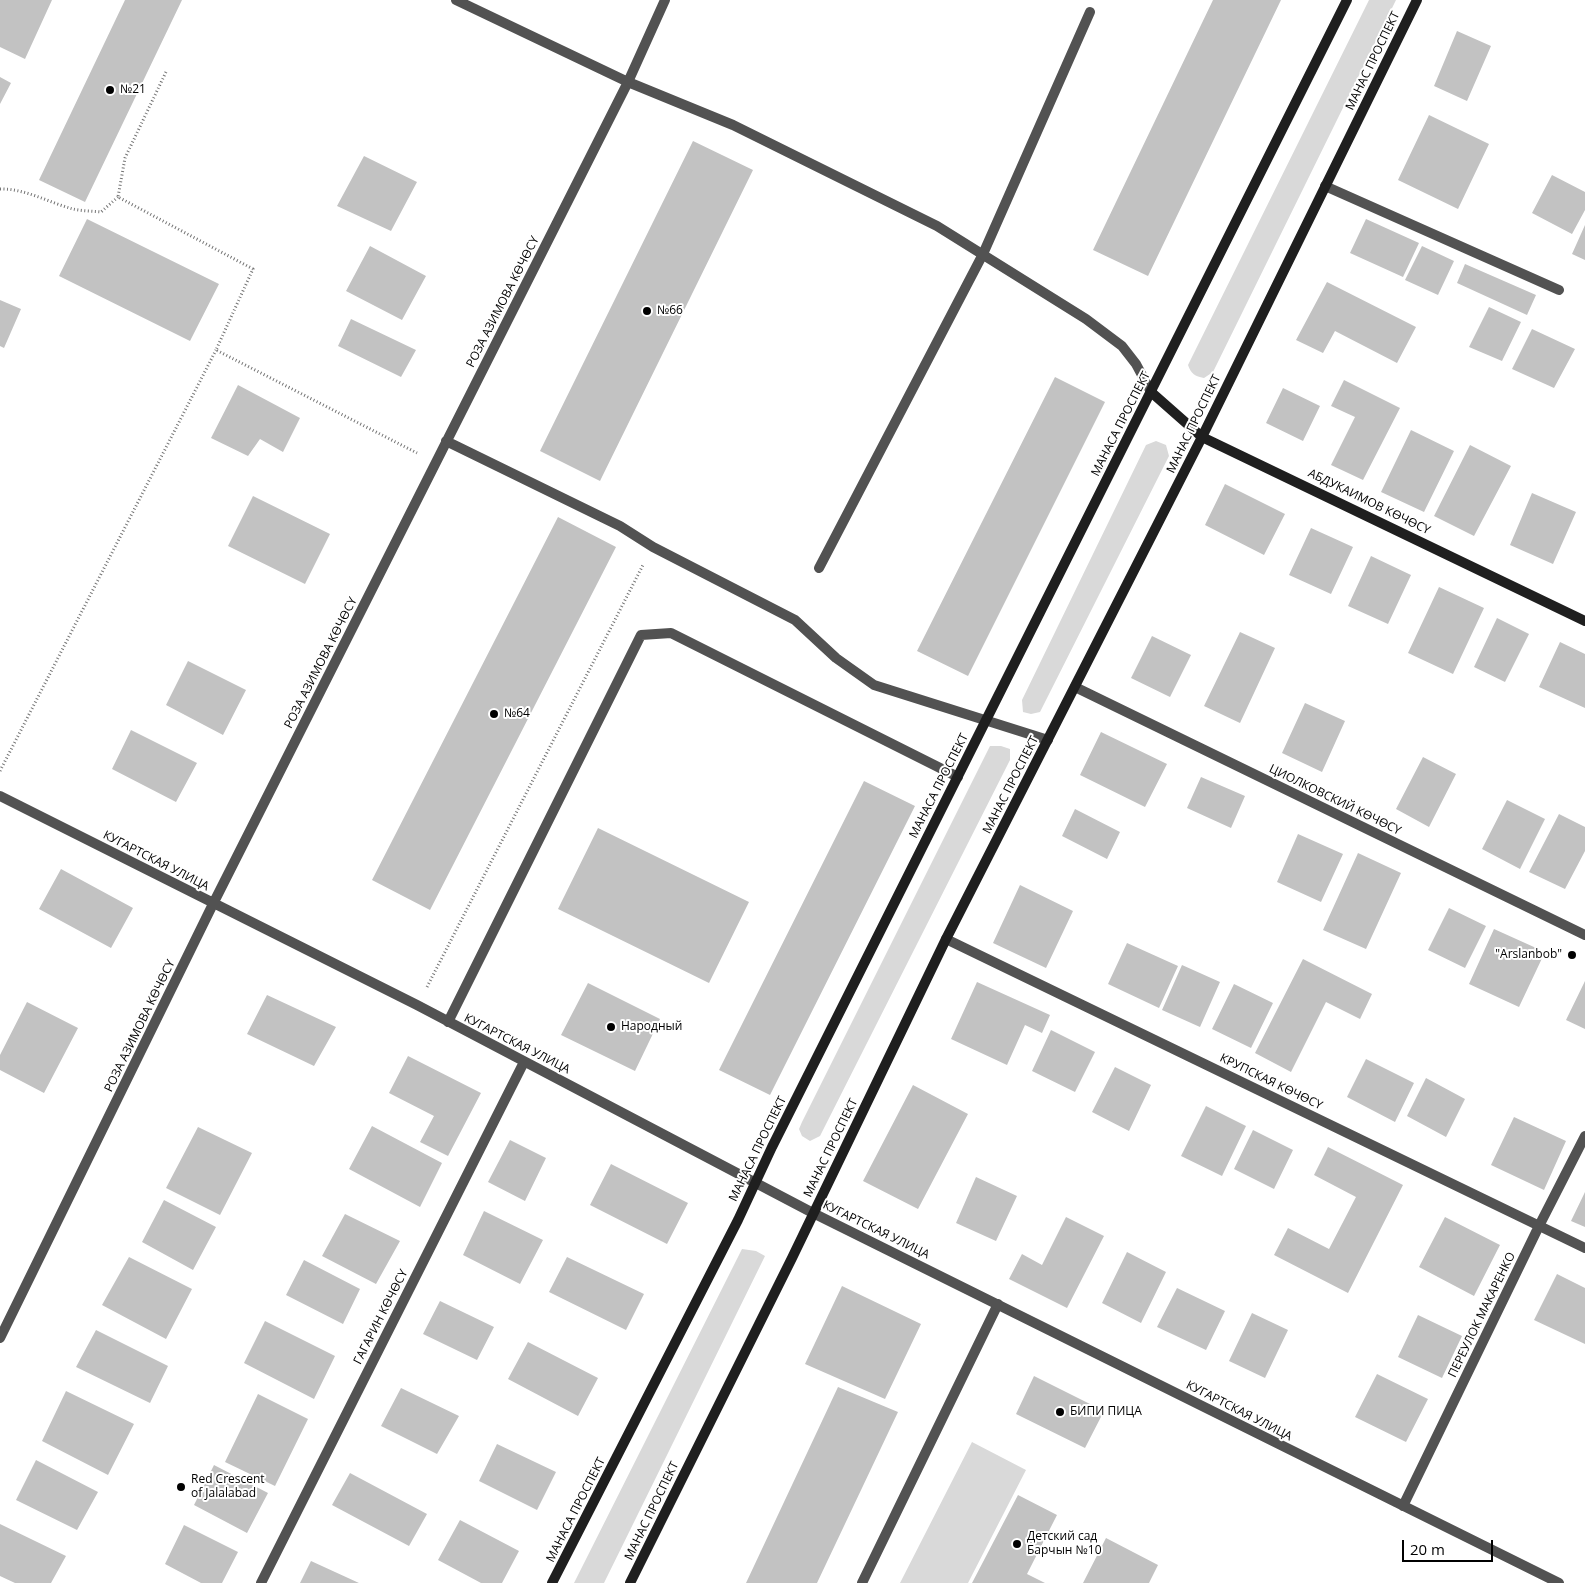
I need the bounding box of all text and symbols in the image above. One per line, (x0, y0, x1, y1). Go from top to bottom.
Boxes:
street label: МАНАС ПРОСПЕКТ (1343, 9, 1403, 113)
place label: №21 (120, 83, 146, 97)
marker: №21 (104, 84, 116, 96)
street label: РОЗА АЗИМОВА КӨЧӨСҮ (464, 234, 542, 370)
place label: №66 (657, 304, 683, 318)
marker: №66 (641, 305, 653, 317)
street label: МАНАСА ПРОСПЕКТ (1088, 369, 1154, 479)
street label: МАНАС ПРОСПЕКТ (1164, 372, 1224, 476)
street label: АБДУКАИМОВ КӨЧӨСҮ (1306, 466, 1432, 538)
street label: РОЗА АЗИМОВА КӨЧӨСҮ (282, 595, 360, 731)
place label: №64 (504, 707, 530, 721)
marker: №64 (488, 708, 500, 720)
street label: МАНАСА ПРОСПЕКТ (906, 731, 972, 841)
street label: МАНАС ПРОСПЕКТ (980, 734, 1042, 836)
street label: ЦИОЛКОВСКИЙ КӨЧӨСҮ (1267, 762, 1403, 838)
street label: КУГАРТСКАЯ УЛИЦА (101, 828, 211, 894)
place label: "Arslanbob" (1495, 948, 1562, 962)
marker: "Arslanbob" (1566, 949, 1578, 961)
street label: РОЗА АЗИМОВА КӨЧӨСҮ (102, 958, 178, 1094)
street label: КУГАРТСКАЯ УЛИЦА (462, 1011, 572, 1077)
place label: Народный (621, 1020, 682, 1034)
marker: Народный (605, 1021, 617, 1033)
street label: КРУПСКАЯ КӨЧӨСҮ (1217, 1051, 1325, 1113)
street label: МАНАСА ПРОСПЕКТ (726, 1094, 790, 1204)
street label: МАНАС ПРОСПЕКТ (801, 1096, 861, 1200)
street label: КУГАРТСКАЯ УЛИЦА (820, 1198, 932, 1262)
street label: ПЕРЕУЛОК МАКАРЕНКО (1445, 1250, 1519, 1380)
street label: ГАГАРИН КӨЧӨСҮ (351, 1267, 411, 1367)
street label: КУГАРТСКАЯ УЛИЦА (1184, 1378, 1294, 1444)
place label: БИПИ ПИЦА (1070, 1405, 1142, 1419)
marker: БИПИ ПИЦА (1054, 1406, 1066, 1418)
street label: МАНАСА ПРОСПЕКТ (543, 1455, 609, 1565)
street label: МАНАС ПРОСПЕКТ (622, 1459, 682, 1563)
place label: Red Crescent of Jalalabad (191, 1473, 265, 1501)
marker: Red Crescent of Jalalabad (175, 1481, 187, 1493)
place label: Детский сад Барчын №10 (1027, 1530, 1102, 1558)
scale bar (1405, 1530, 1496, 1562)
marker: Детский сад Барчын №10 (1011, 1538, 1023, 1550)
text: 20 m (1410, 1539, 1445, 1559)

